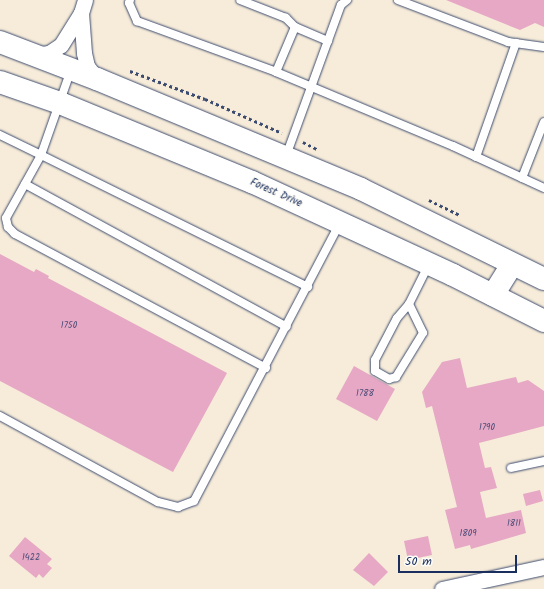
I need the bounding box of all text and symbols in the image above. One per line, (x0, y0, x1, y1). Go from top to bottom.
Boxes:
street label: Forest Drive (248, 176, 304, 210)
house number: 1750 (61, 321, 77, 331)
house number: 1788 (356, 389, 374, 399)
house number: 1790 (479, 423, 495, 433)
house number: 1811 (507, 519, 521, 529)
house number: 1809 (459, 529, 477, 539)
scale bar (400, 547, 519, 573)
text: 50 m (405, 552, 432, 571)
house number: 1422 (22, 553, 40, 563)

